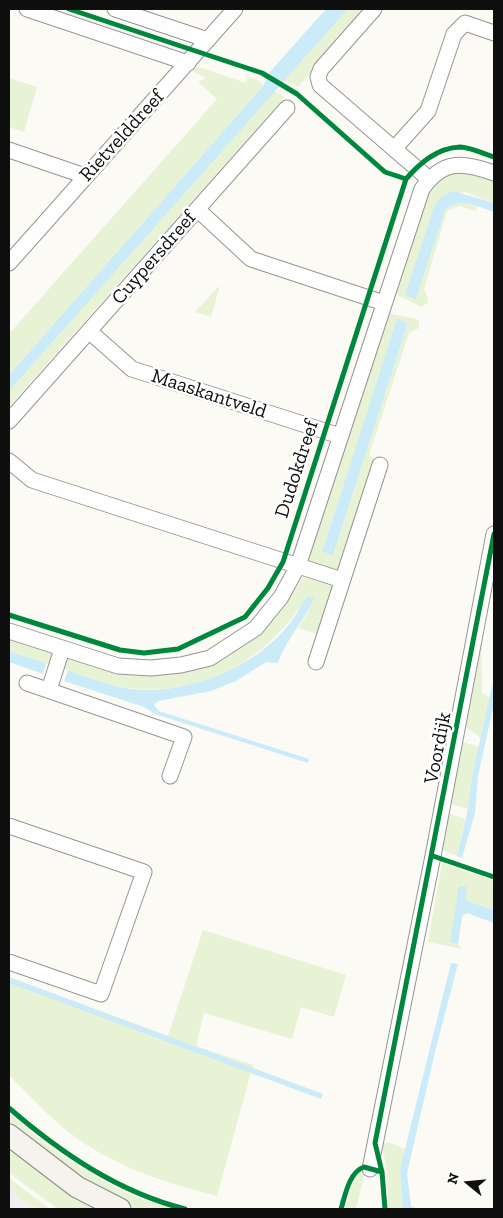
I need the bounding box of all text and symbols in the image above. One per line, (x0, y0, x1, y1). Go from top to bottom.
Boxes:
street label: Rietvelddreef (75, 85, 169, 187)
street label: Cuypersdreef (107, 206, 201, 310)
street label: Maaskantveld (148, 364, 270, 424)
street label: Dudokdreef (270, 417, 324, 521)
street label: Voordijk (419, 710, 457, 786)
north arrow (443, 1158, 493, 1208)
text: N (443, 1171, 463, 1186)

